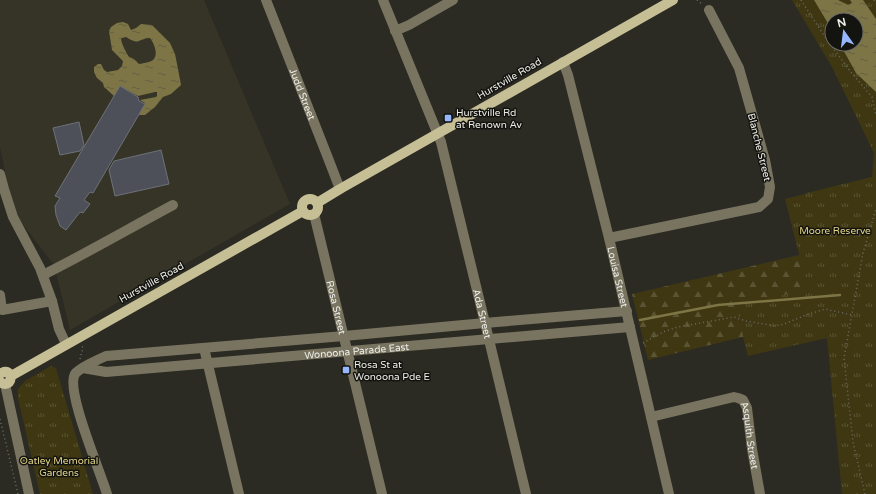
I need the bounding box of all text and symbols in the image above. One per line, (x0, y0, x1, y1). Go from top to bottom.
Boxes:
north arrow (824, 12, 864, 52)
text: N (836, 15, 848, 30)
street label: Hurstville Road (475, 56, 544, 102)
street label: Judd Street (286, 67, 318, 122)
place label: Hurstville Rd at Renown Av (456, 107, 523, 131)
street label: Blanche Street (745, 112, 773, 182)
marker: Hurstville Rd at Renown Av (443, 113, 453, 123)
park label: Moore Reserve (799, 225, 871, 237)
street label: Louisa Street (604, 246, 630, 309)
street label: Hurstville Road (117, 260, 186, 306)
street label: Rosa Street (323, 279, 348, 336)
street label: Ada Street (470, 288, 494, 340)
street label: Wonoona Parade East (304, 341, 410, 362)
place label: Rosa St at Wonoona Pde E (354, 359, 430, 383)
marker: Rosa St at Wonoona Pde E (341, 365, 351, 375)
street label: Asquith Street (738, 399, 760, 470)
park label: Oatley Memorial Gardens (20, 455, 98, 479)

